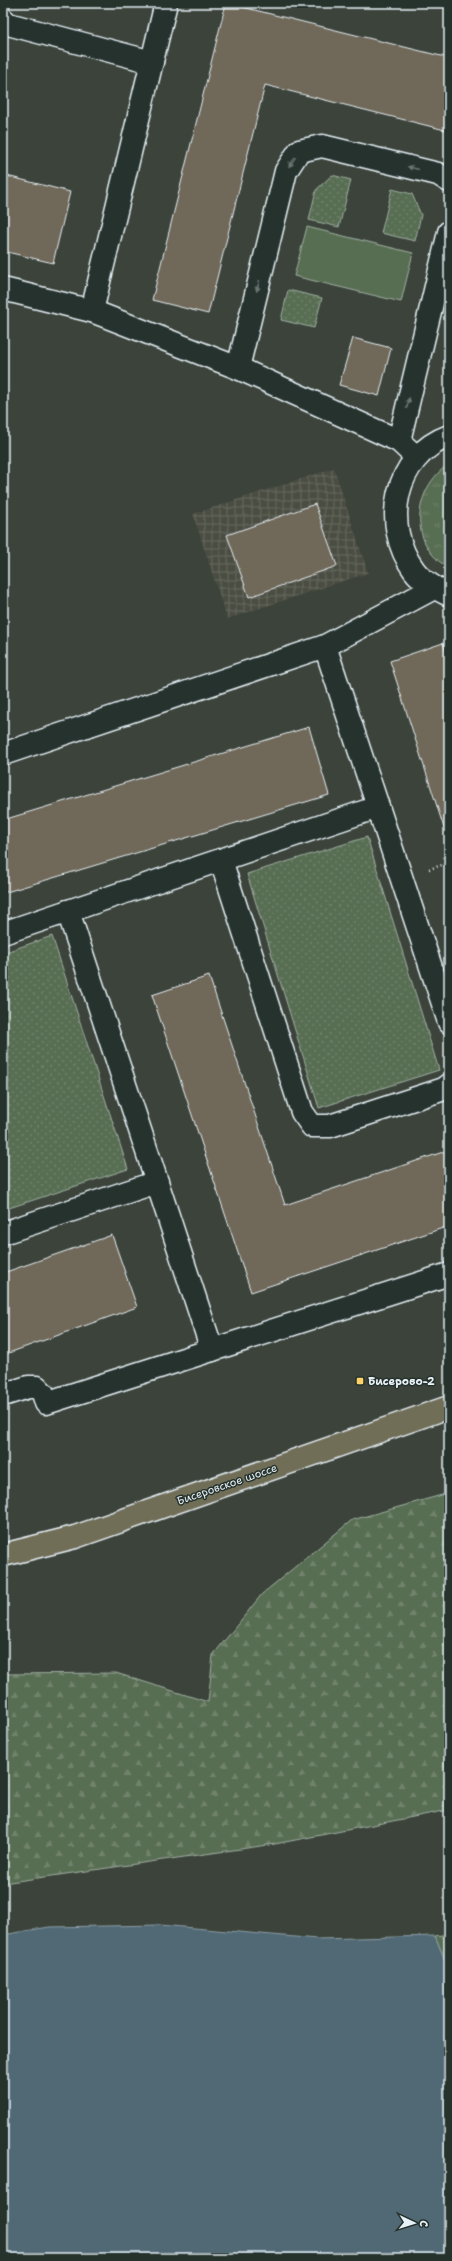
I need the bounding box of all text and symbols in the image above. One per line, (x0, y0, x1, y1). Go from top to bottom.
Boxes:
one-way arrow (288, 156, 296, 167)
one-way arrow (407, 165, 419, 171)
one-way arrow (254, 280, 260, 293)
one-way arrow (405, 396, 411, 409)
place label: Бисерово-2 (368, 1374, 435, 1389)
marker: Бисерово-2 (355, 1376, 365, 1386)
street label: Бисеровское шоссе (175, 1460, 279, 1509)
north arrow (394, 2203, 434, 2243)
text: С (416, 2220, 431, 2228)

